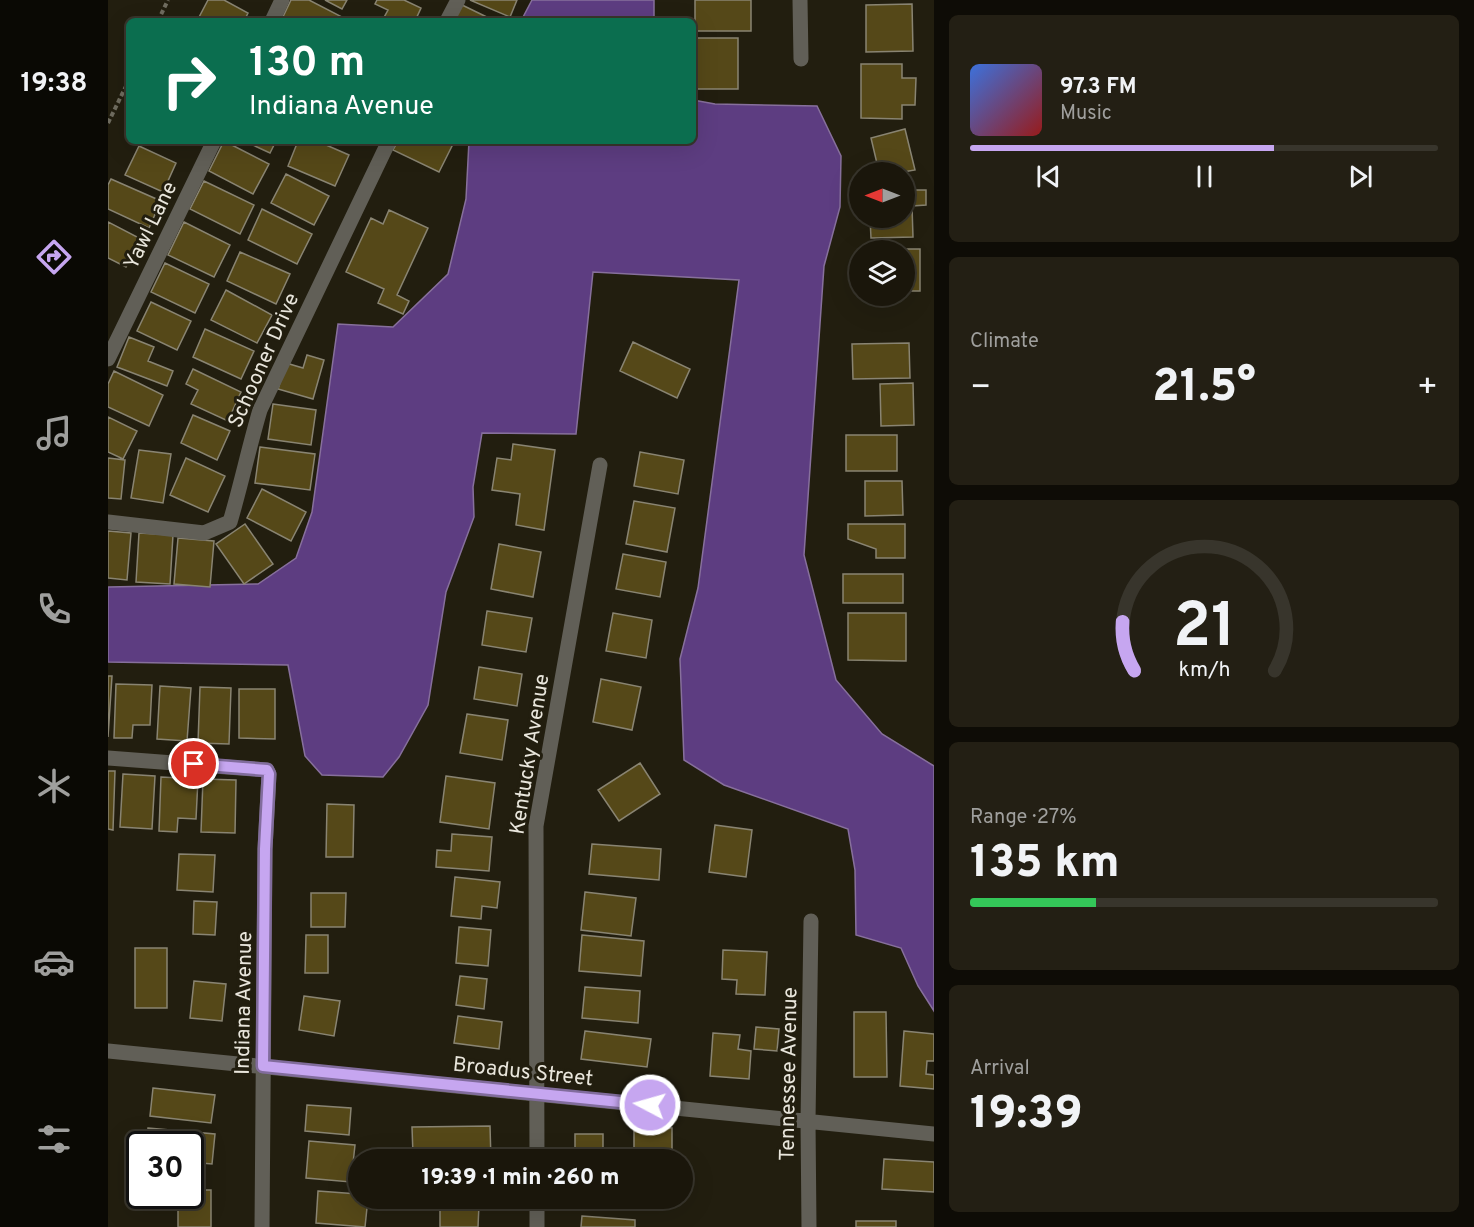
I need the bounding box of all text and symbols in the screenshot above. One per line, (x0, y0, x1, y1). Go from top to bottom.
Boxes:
text: 130 m (249, 38, 365, 91)
icon: right (150, 42, 228, 120)
text: 19:38 (20, 67, 88, 101)
text: 97.3 FM (1060, 74, 1137, 101)
text: Indiana Avenue (249, 90, 434, 124)
text: Music (1060, 101, 1112, 127)
icon: previous (1032, 160, 1065, 193)
icon: pause (1188, 160, 1221, 193)
icon: next (1344, 160, 1377, 193)
north arrow (849, 162, 915, 228)
map controls (849, 162, 915, 306)
street label: Yawl Lane (118, 177, 184, 274)
icon: directions (33, 236, 75, 278)
button: layers (849, 240, 915, 306)
street label: Schooner Drive (223, 289, 306, 432)
text: Climate (970, 329, 1039, 355)
text: 21.5° (1152, 360, 1256, 417)
text: − (970, 368, 991, 410)
text: + (1417, 368, 1438, 410)
icon: music (33, 412, 75, 454)
icon: phone (33, 588, 75, 630)
text: 21 (1172, 590, 1236, 669)
text: km/h (1178, 657, 1230, 684)
street label: Kentucky Avenue (504, 672, 557, 836)
pin (168, 738, 219, 789)
icon: arrive (177, 747, 210, 780)
icon: climate (33, 765, 75, 807)
text: Range · 27% (970, 805, 1077, 831)
text: 135 km (970, 836, 1120, 893)
street label: Indiana Avenue (230, 931, 259, 1075)
icon: car (33, 941, 75, 983)
street label: Tennessee Avenue (774, 987, 805, 1161)
street label: Broadus Street (451, 1052, 594, 1093)
text: Arrival (970, 1056, 1030, 1082)
position arrow (618, 1073, 682, 1137)
text: 19:39 (970, 1087, 1083, 1144)
icon: filters (33, 1118, 75, 1160)
speed limit sign: 30 (126, 1131, 204, 1209)
text: 19:39 · 1 min · 260 m (421, 1165, 620, 1192)

